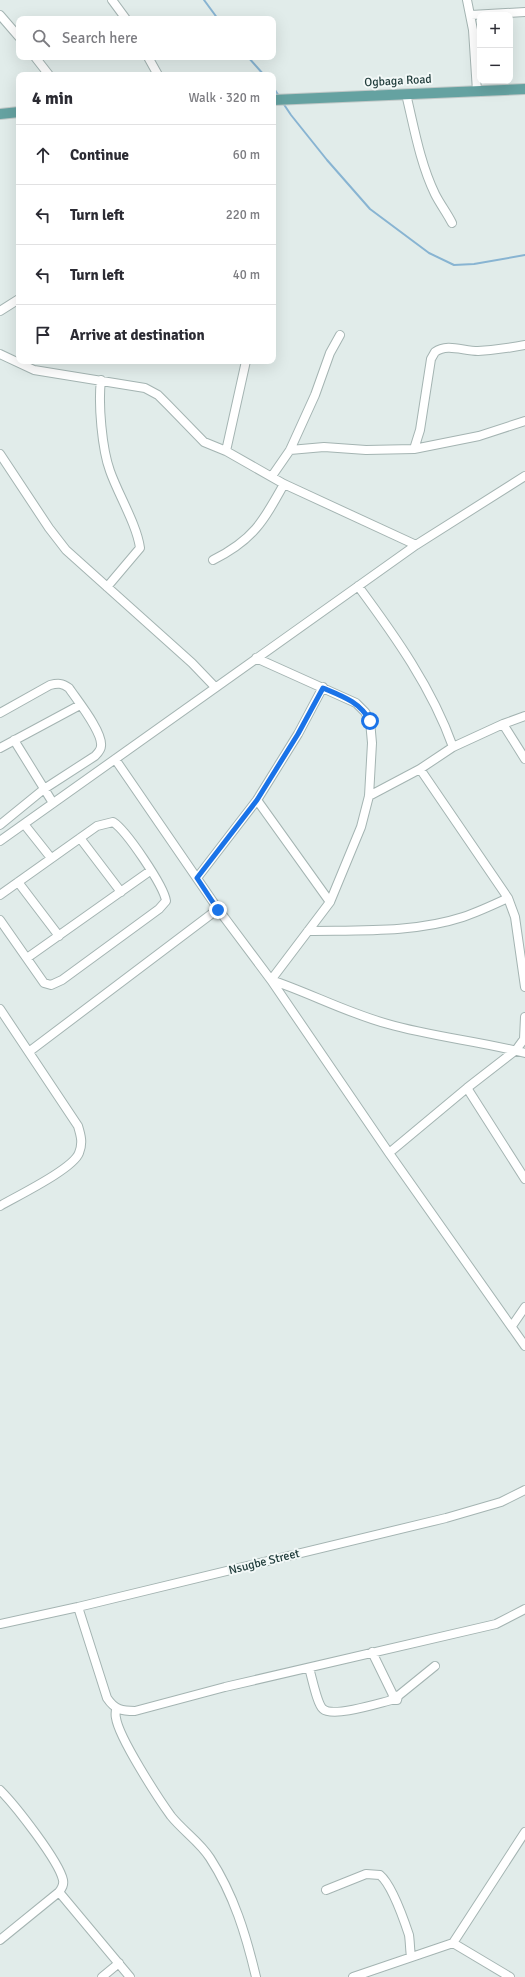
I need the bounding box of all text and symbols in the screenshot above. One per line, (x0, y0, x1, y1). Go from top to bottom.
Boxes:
map controls (477, 12, 513, 84)
button: + (477, 12, 513, 48)
search box (16, 16, 276, 60)
icon: search (30, 27, 52, 49)
text: Search here (62, 29, 138, 47)
button: − (477, 48, 513, 84)
street label: Ogbaga Road (364, 72, 432, 90)
text: 4 min (32, 88, 73, 109)
text: Walk · 320 m (189, 90, 260, 106)
icon: ahead (32, 144, 54, 166)
text: Continue (70, 146, 129, 164)
text: 60 m (233, 147, 260, 163)
icon: left (32, 204, 54, 226)
text: Turn left (70, 206, 124, 224)
text: 220 m (226, 207, 260, 223)
icon: left (32, 264, 54, 286)
text: Turn left (70, 266, 124, 284)
text: 40 m (233, 267, 260, 283)
icon: arrive (32, 324, 54, 346)
text: Arrive at destination (70, 326, 205, 344)
route start (361, 712, 379, 730)
route end (209, 901, 227, 919)
street label: Nsugbe Street (227, 1546, 301, 1578)

